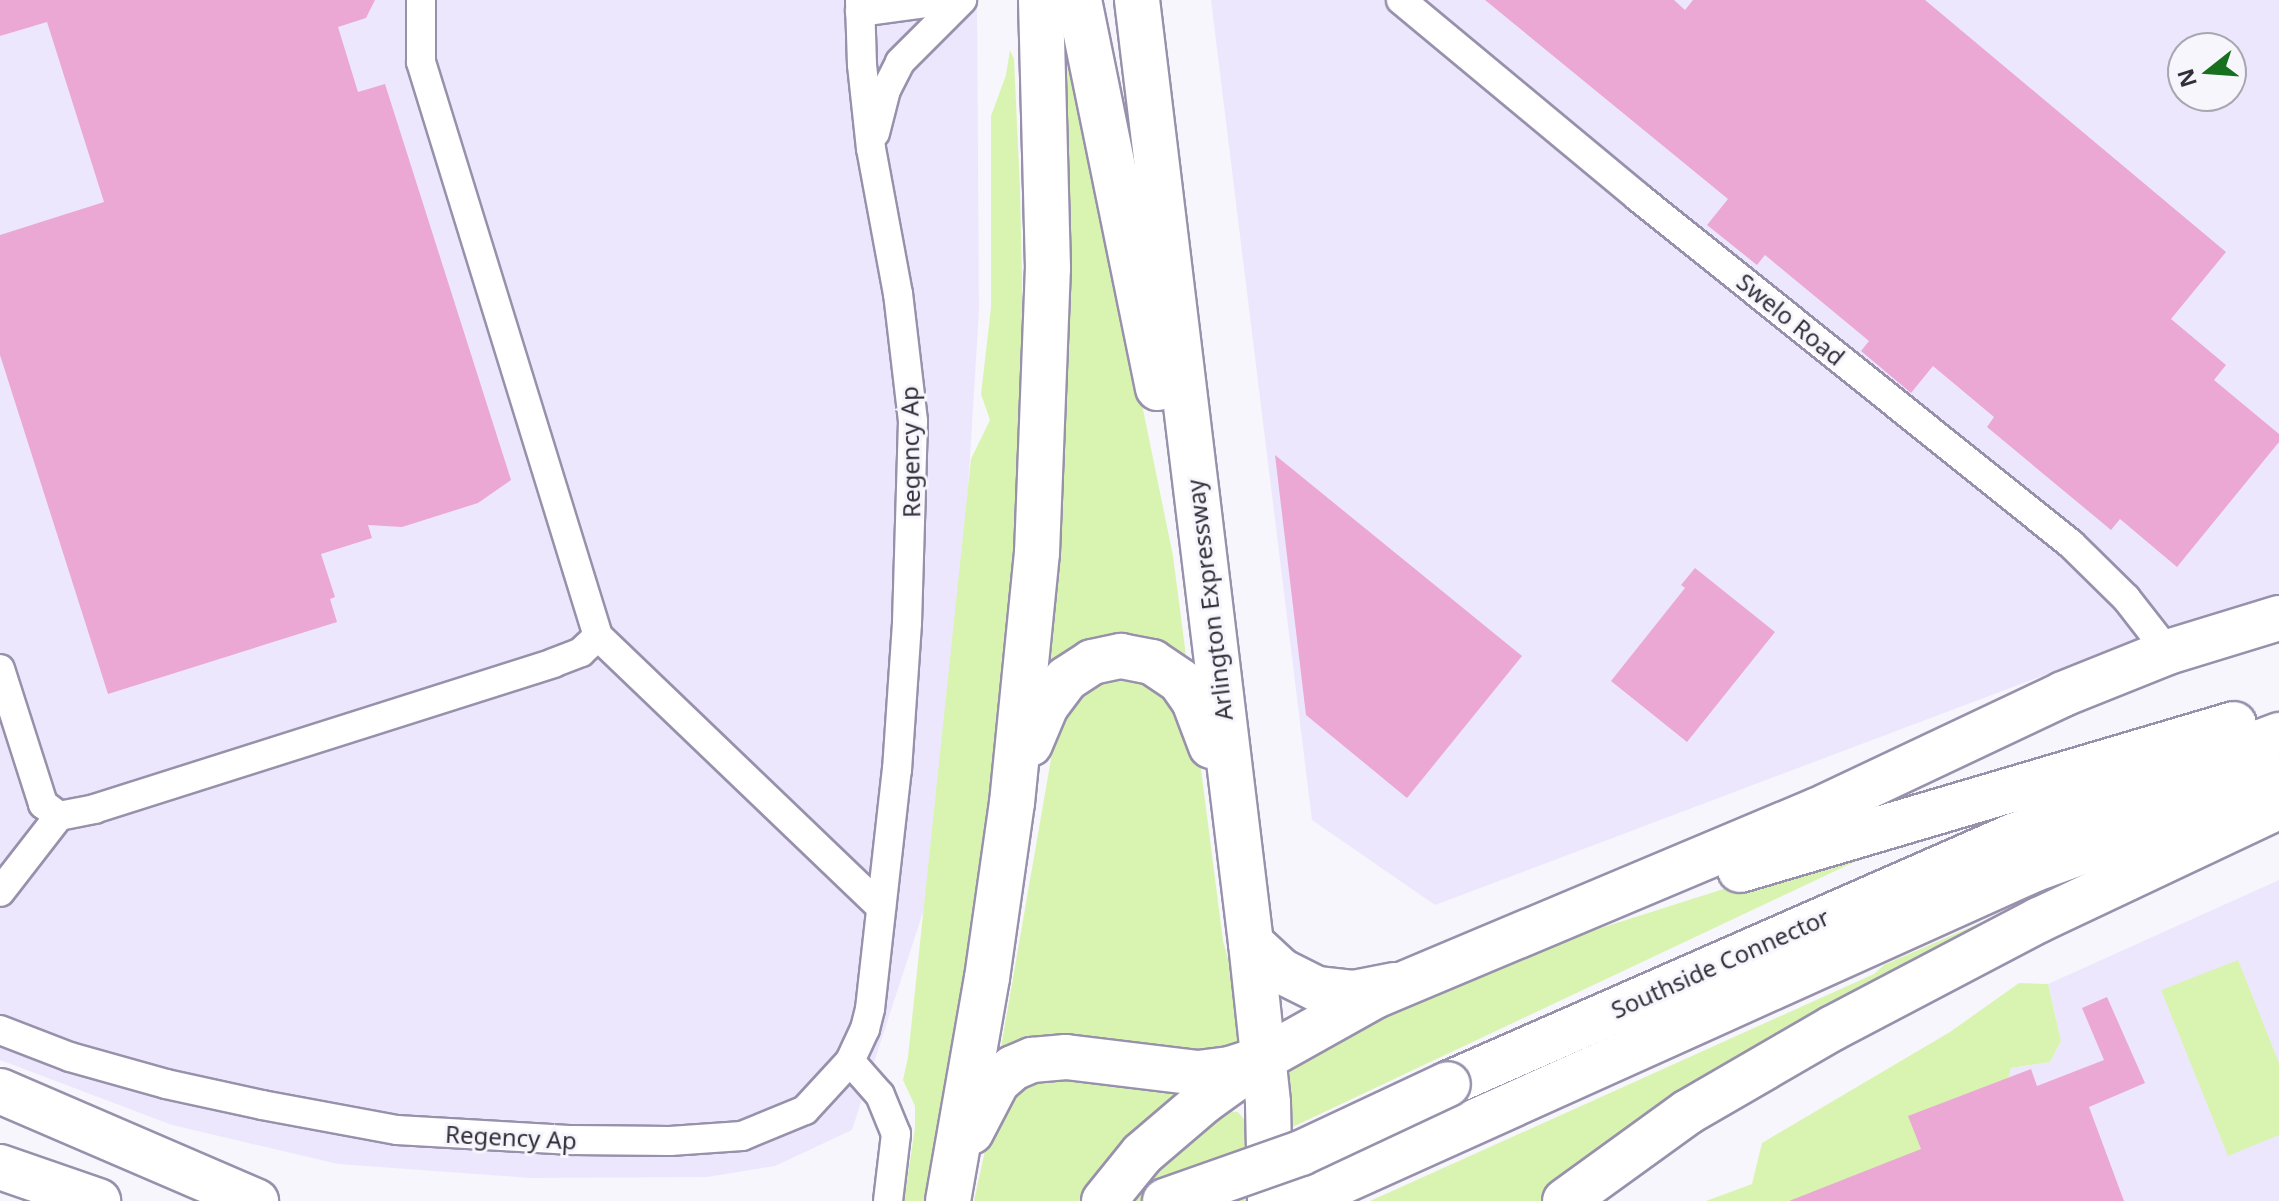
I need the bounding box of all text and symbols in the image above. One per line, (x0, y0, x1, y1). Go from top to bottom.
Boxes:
north arrow (2167, 32, 2247, 112)
text: N (2169, 65, 2203, 91)
street label: Swelo Road (1731, 267, 1851, 371)
street label: Regency Ap (894, 386, 926, 518)
street label: Arlington Expressway (1180, 478, 1238, 722)
street label: Southside Connector (1606, 902, 1834, 1024)
street label: Regency Ap (444, 1119, 578, 1155)

